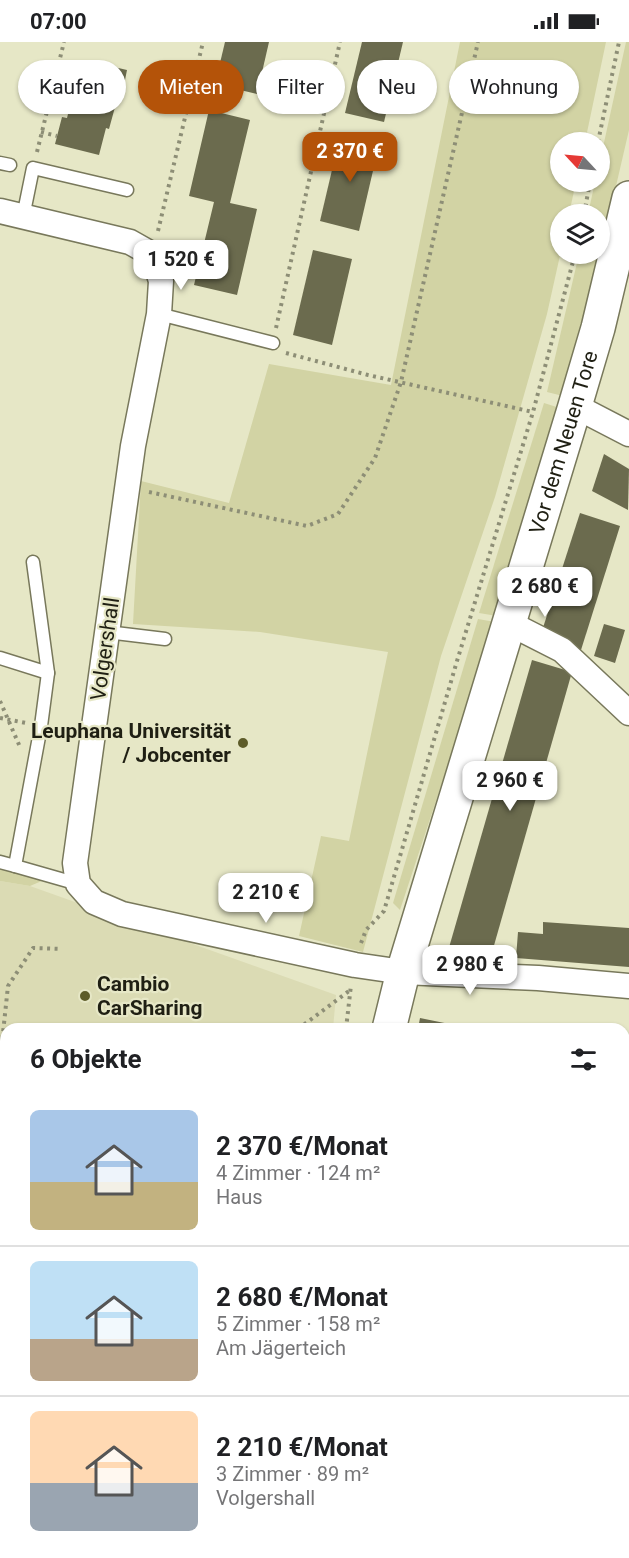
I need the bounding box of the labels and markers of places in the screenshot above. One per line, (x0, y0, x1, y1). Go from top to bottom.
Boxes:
pin: 2 370 € (295, 132, 405, 183)
pin: 1 520 € (126, 240, 236, 291)
pin: 2 680 € (490, 567, 600, 618)
place label: Leuphana Universität / Jobcenter (31, 719, 231, 767)
marker: Leuphana Universität / Jobcenter (236, 736, 250, 750)
pin: 2 960 € (455, 761, 565, 812)
pin: 2 210 € (211, 873, 321, 924)
pin: 2 980 € (415, 945, 525, 996)
place label: Cambio CarSharing (97, 972, 203, 1020)
marker: Cambio CarSharing (78, 989, 92, 1003)

